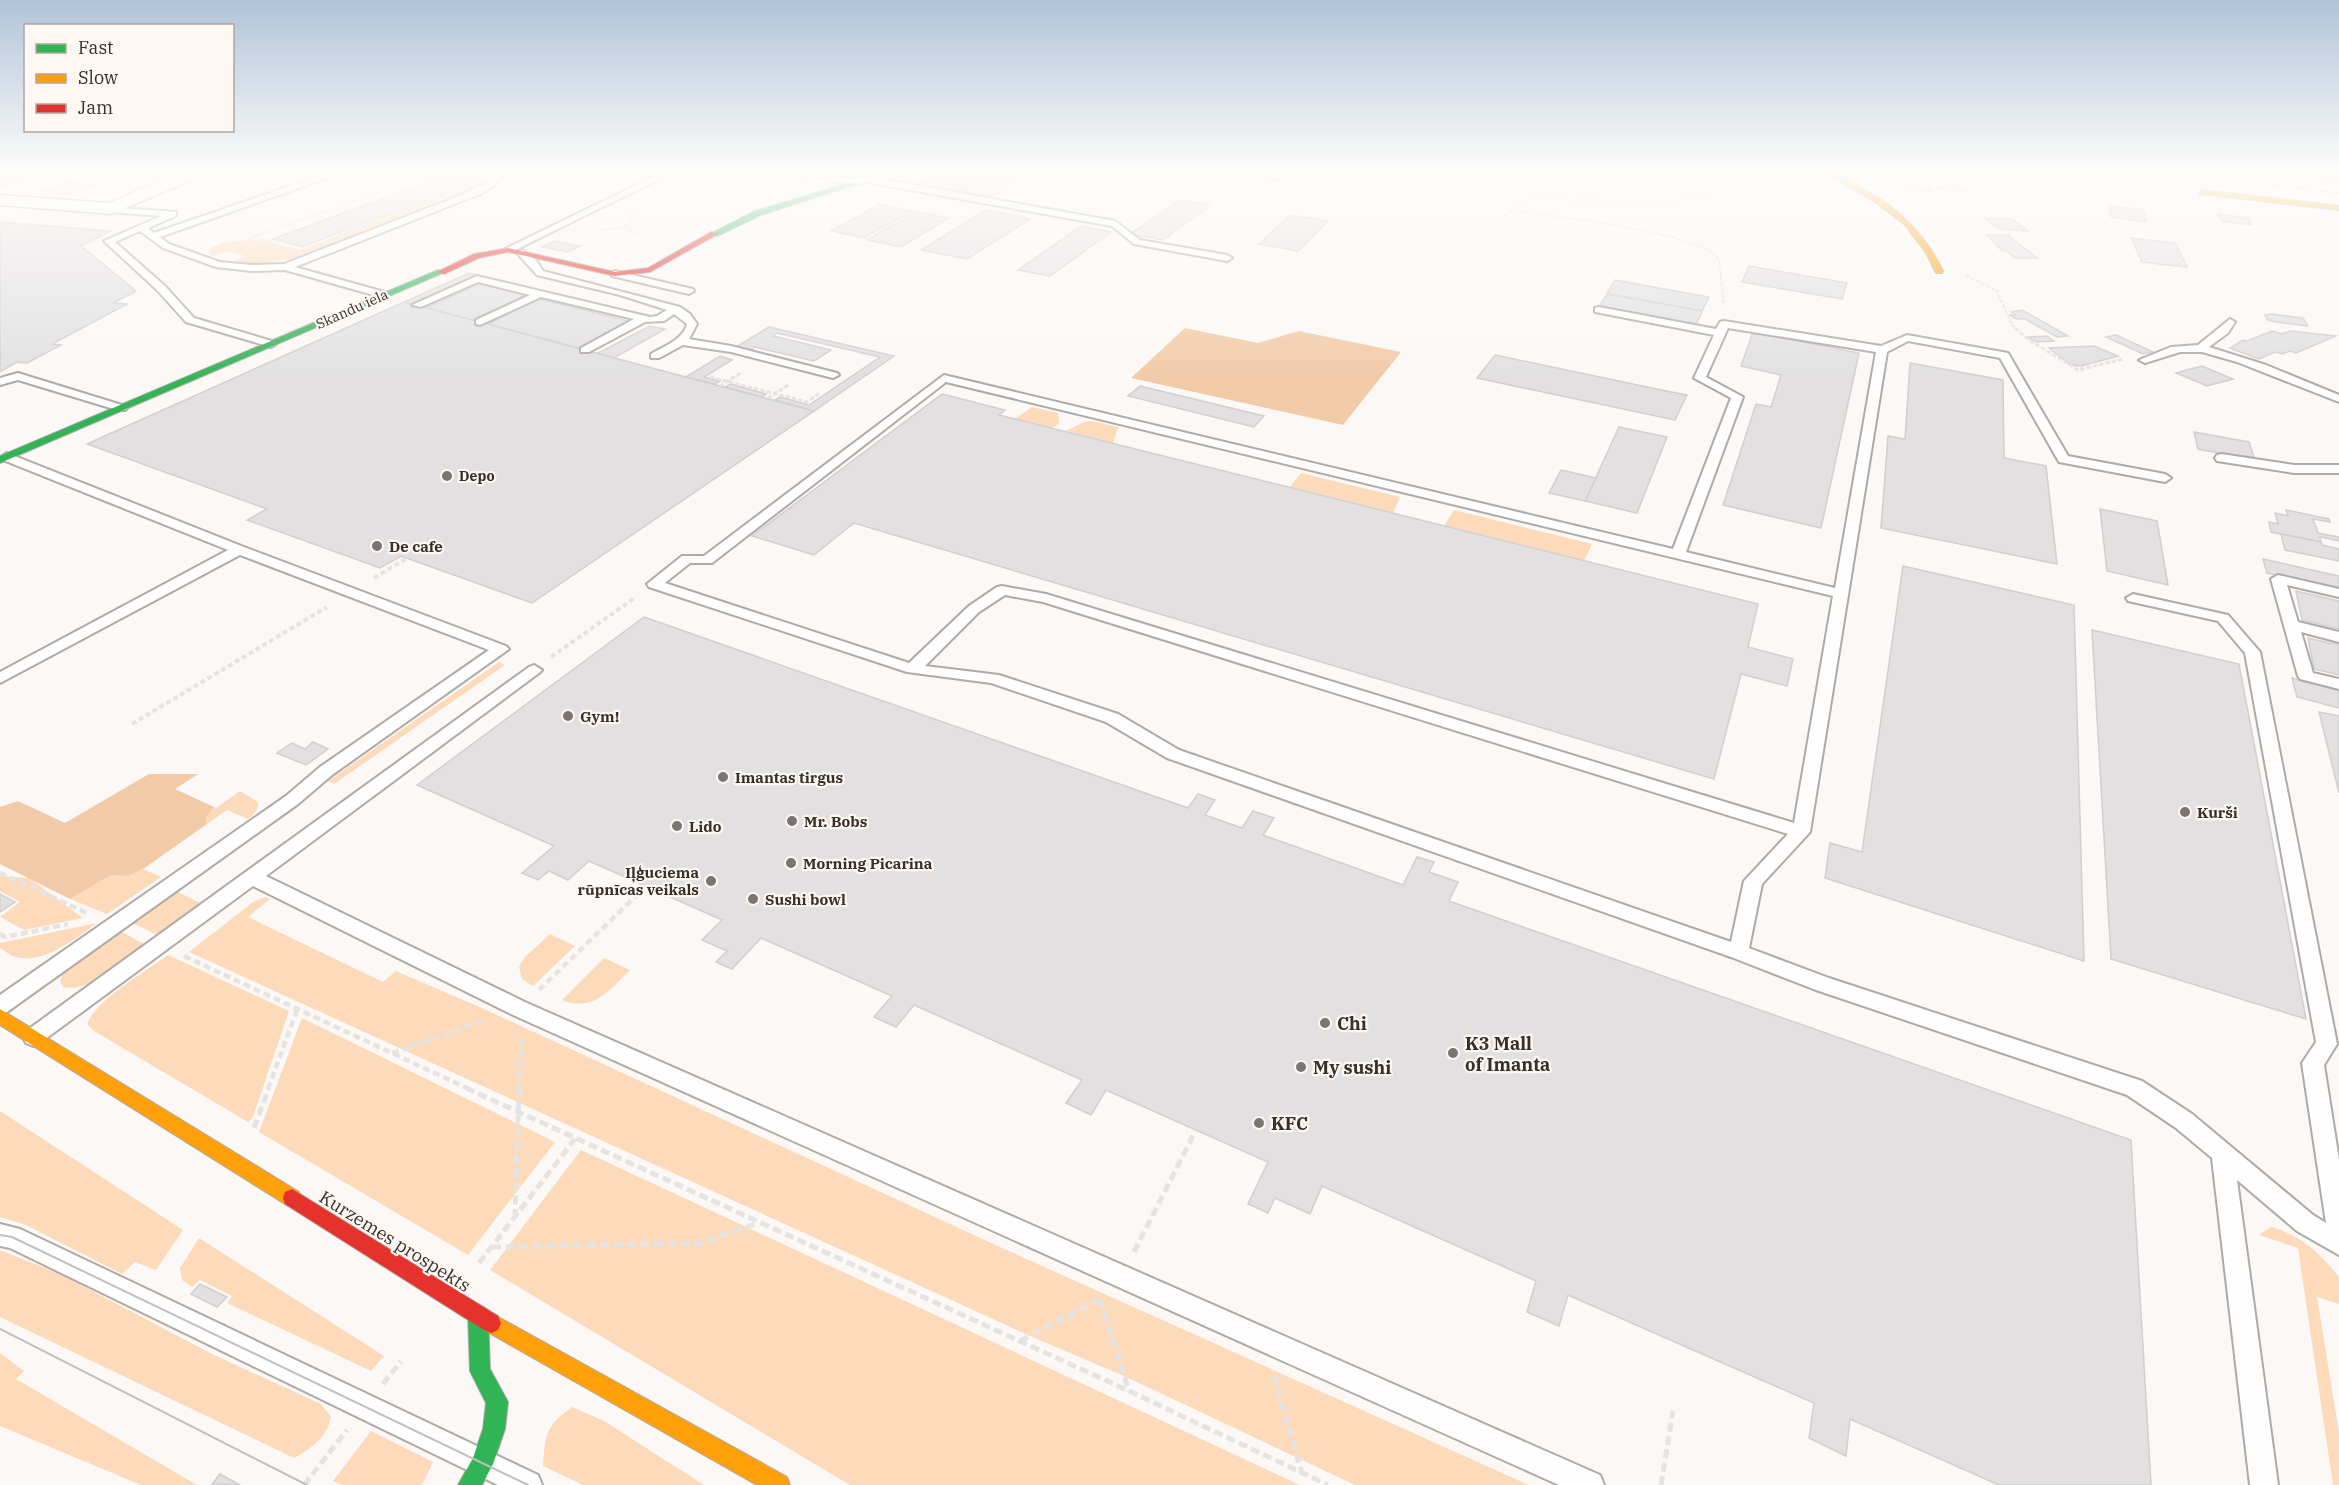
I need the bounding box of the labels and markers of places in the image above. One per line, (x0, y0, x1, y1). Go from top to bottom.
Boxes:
place label: Depo (459, 467, 495, 485)
marker: Depo (440, 469, 454, 483)
place label: De cafe (389, 537, 443, 556)
marker: De cafe (370, 539, 384, 553)
place label: Gym! (580, 707, 619, 726)
marker: Gym! (561, 709, 575, 723)
place label: Imantas tirgus (735, 768, 843, 787)
marker: Imantas tirgus (716, 770, 730, 784)
place label: Kurši (2197, 803, 2238, 822)
marker: Kurši (2178, 805, 2192, 819)
place label: Mr. Bobs (804, 812, 867, 831)
marker: Mr. Bobs (785, 814, 799, 828)
place label: Lido (689, 817, 722, 836)
marker: Lido (670, 819, 684, 833)
place label: Morning Picarina (803, 854, 933, 873)
marker: Morning Picarina (784, 856, 798, 870)
place label: Iļģuciema rūpnīcas veikals (577, 863, 699, 899)
marker: Iļģuciema rūpnīcas veikals (704, 874, 718, 888)
place label: Sushi bowl (765, 890, 846, 909)
marker: Sushi bowl (746, 892, 760, 906)
place label: Chi (1337, 1012, 1367, 1035)
marker: Chi (1318, 1016, 1332, 1030)
place label: K3 Mall of Imanta (1465, 1032, 1550, 1076)
marker: K3 Mall of Imanta (1446, 1046, 1460, 1060)
place label: My sushi (1313, 1056, 1391, 1079)
marker: My sushi (1294, 1060, 1308, 1074)
place label: KFC (1271, 1112, 1308, 1135)
marker: KFC (1252, 1116, 1266, 1130)

